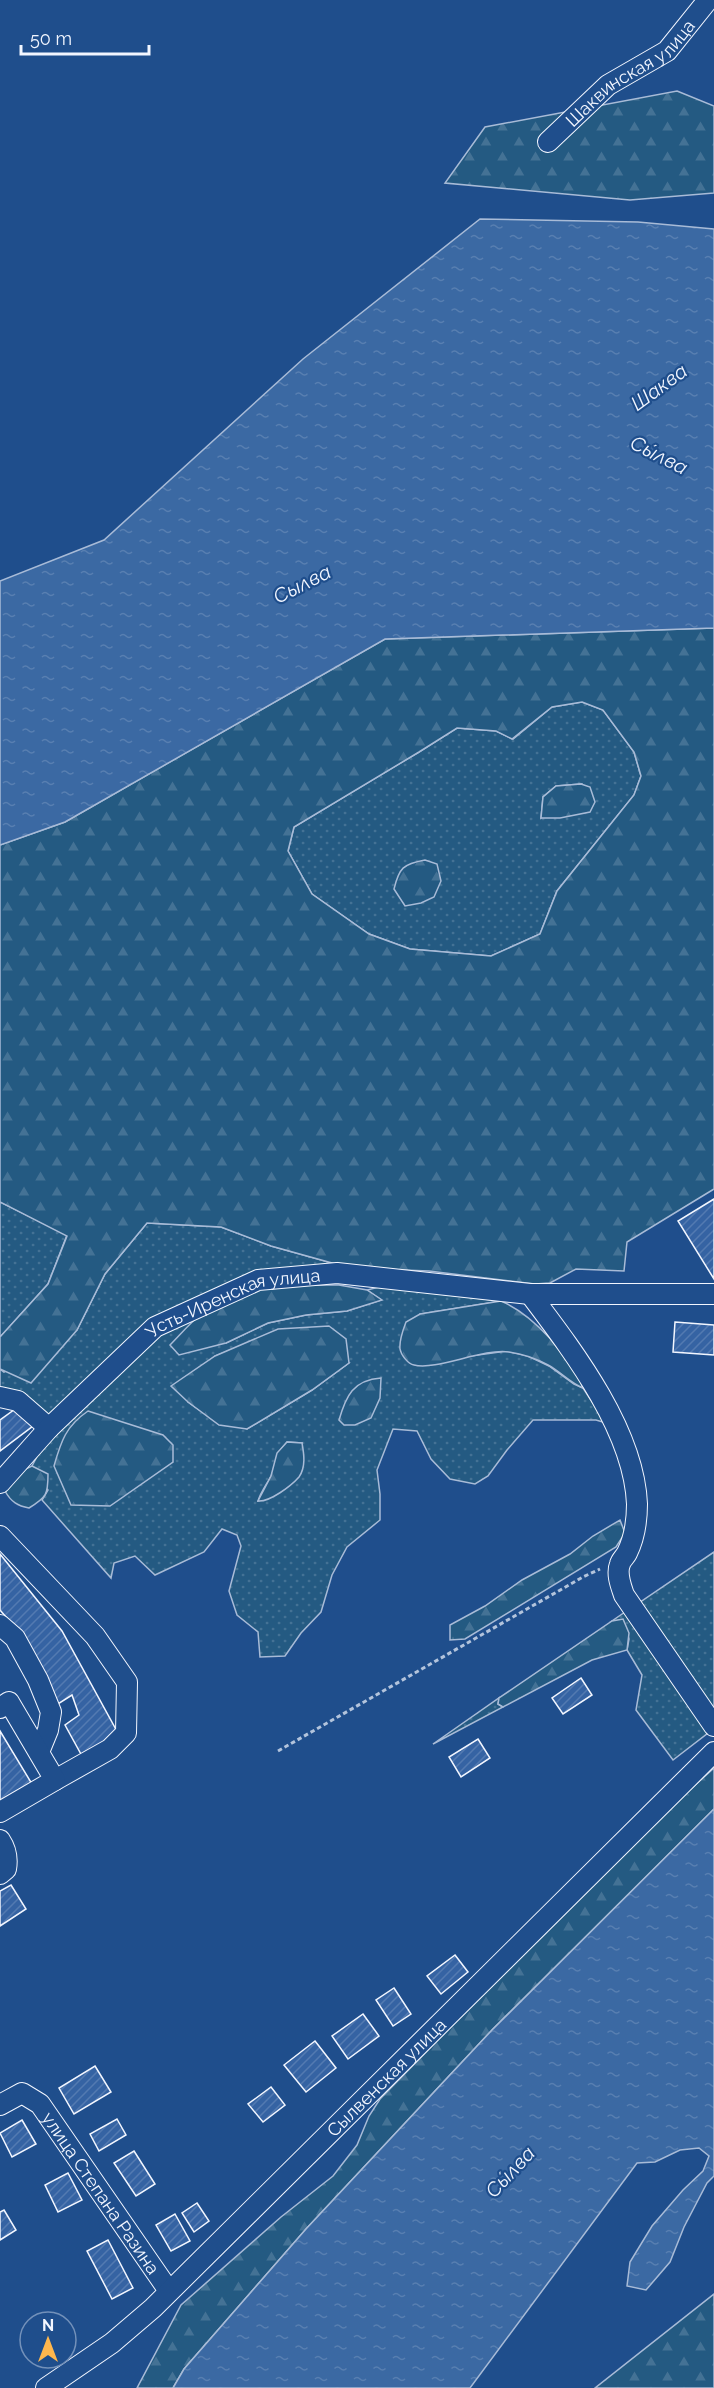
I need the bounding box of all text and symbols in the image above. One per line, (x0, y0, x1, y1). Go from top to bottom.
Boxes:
street label: Шаквинская улица (561, 15, 699, 131)
scale bar (21, 18, 148, 56)
text: 50 m (30, 28, 72, 49)
water label: Шаква (626, 359, 692, 415)
water label: Сы́лва (626, 430, 692, 480)
water label: Сылва (269, 559, 335, 609)
street label: Усть-Иренская улица (141, 1264, 321, 1341)
street label: Сылвенская улица (322, 2014, 450, 2140)
street label: улица Степана Разина (38, 2108, 164, 2278)
water label: Сы́лва (480, 2141, 540, 2203)
north arrow (18, 2310, 78, 2370)
text: N (42, 2316, 54, 2335)

